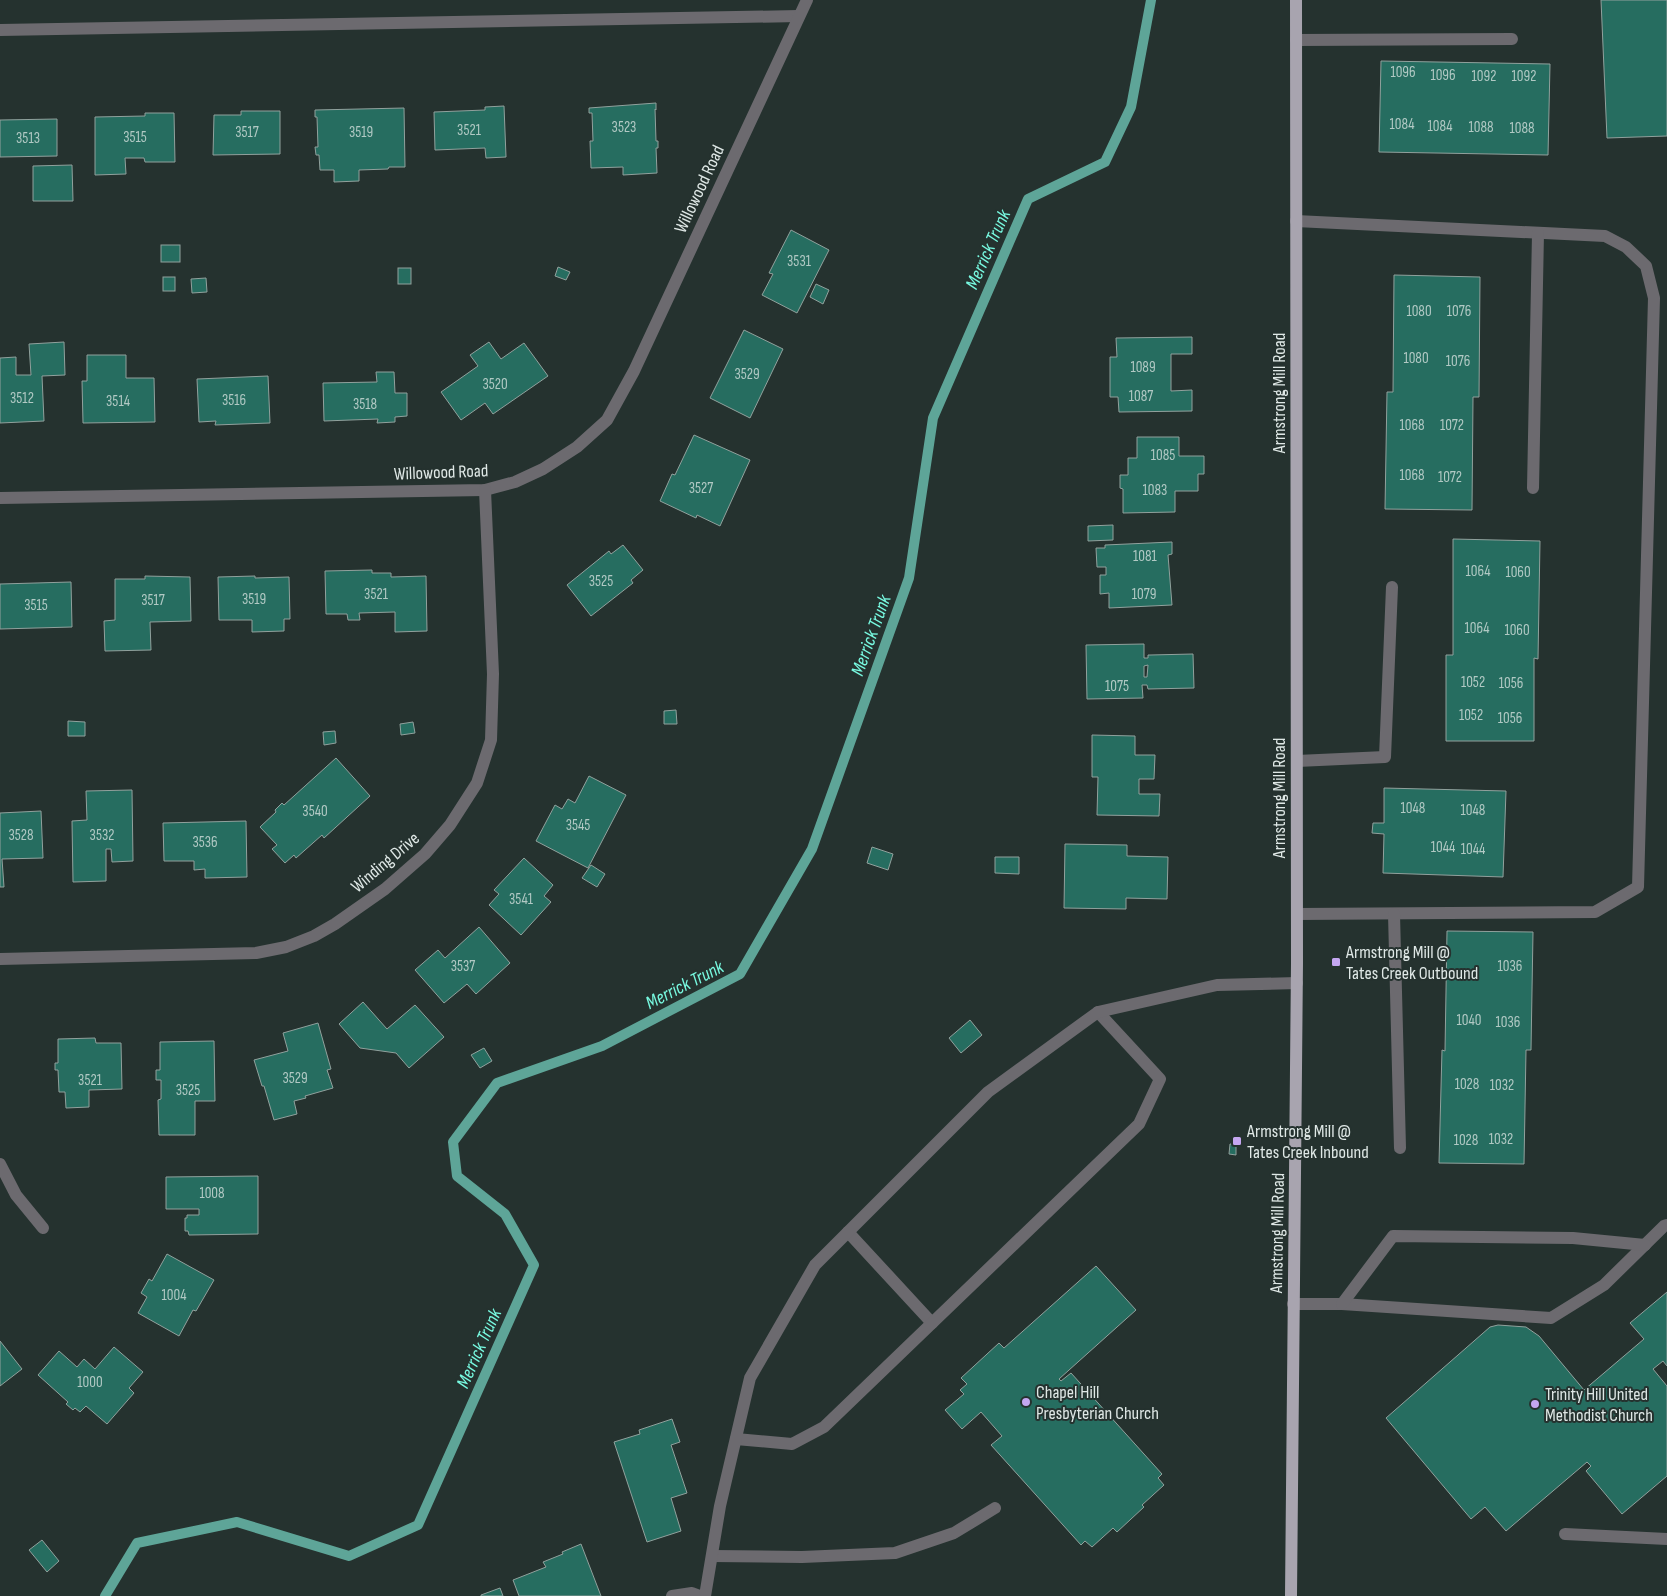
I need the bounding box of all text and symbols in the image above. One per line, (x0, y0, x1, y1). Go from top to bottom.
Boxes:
house number: 1096 (1390, 63, 1416, 82)
house number: 1096 (1430, 66, 1456, 85)
house number: 1092 (1472, 67, 1496, 86)
house number: 1092 (1512, 67, 1536, 86)
house number: 1084 (1389, 115, 1415, 134)
house number: 1084 (1427, 117, 1453, 136)
house number: 3523 (612, 118, 636, 137)
house number: 1088 (1468, 118, 1494, 137)
house number: 1088 (1509, 119, 1535, 138)
house number: 3521 (457, 121, 482, 140)
house number: 3517 (235, 123, 259, 142)
house number: 3519 (349, 123, 373, 142)
house number: 3515 (123, 128, 147, 147)
house number: 3513 (16, 129, 40, 148)
street label: Willowood Road (670, 142, 729, 236)
water label: Merrick Trunk (961, 206, 1016, 293)
house number: 3531 (787, 252, 812, 271)
house number: 1080 (1406, 302, 1432, 321)
house number: 1076 (1447, 302, 1471, 321)
street label: Armstrong Mill Road (1269, 333, 1290, 454)
house number: 1080 (1403, 349, 1429, 368)
house number: 1076 (1446, 352, 1470, 371)
house number: 1089 (1130, 358, 1156, 377)
house number: 3529 (734, 365, 760, 384)
house number: 3520 (482, 375, 508, 394)
house number: 1087 (1129, 387, 1153, 406)
house number: 3512 (10, 389, 34, 408)
house number: 3516 (222, 391, 246, 410)
house number: 3514 (106, 392, 130, 411)
house number: 3518 (353, 395, 377, 414)
house number: 1068 (1399, 416, 1425, 435)
house number: 1072 (1440, 416, 1464, 435)
house number: 1085 (1151, 446, 1175, 465)
street label: Willowood Road (393, 460, 489, 485)
house number: 1068 (1399, 466, 1425, 485)
house number: 1072 (1438, 468, 1462, 487)
house number: 3527 (689, 479, 713, 498)
house number: 1083 (1143, 481, 1167, 500)
house number: 1081 (1133, 547, 1158, 566)
house number: 1064 (1465, 562, 1491, 581)
house number: 1060 (1505, 563, 1531, 582)
house number: 3525 (589, 572, 613, 591)
house number: 3521 (364, 585, 389, 604)
house number: 1079 (1132, 585, 1156, 604)
house number: 3519 (242, 590, 266, 609)
house number: 3517 (141, 591, 165, 610)
water label: Merrick Trunk (846, 591, 897, 679)
house number: 3515 (24, 596, 48, 615)
house number: 1064 (1464, 619, 1490, 638)
house number: 1060 (1504, 621, 1530, 640)
house number: 1052 (1461, 673, 1485, 692)
house number: 1056 (1499, 674, 1523, 693)
house number: 1075 (1105, 677, 1129, 696)
house number: 1052 (1459, 706, 1483, 725)
house number: 1056 (1498, 709, 1522, 728)
street label: Armstrong Mill Road (1269, 738, 1290, 859)
house number: 1048 (1401, 799, 1425, 818)
house number: 1048 (1461, 801, 1485, 820)
house number: 3540 (302, 802, 328, 821)
house number: 3545 (566, 816, 590, 835)
house number: 3528 (8, 826, 34, 845)
house number: 3532 (90, 826, 114, 845)
street label: Winding Drive (347, 828, 424, 897)
house number: 3536 (192, 833, 218, 852)
house number: 1044 (1431, 838, 1455, 857)
house number: 1044 (1461, 840, 1485, 859)
house number: 3541 (509, 890, 534, 909)
place label: Armstrong Mill @ Tates Creek Outbound (1345, 942, 1478, 984)
water label: Merrick Trunk (642, 956, 728, 1015)
marker: Armstrong Mill @ Tates Creek Outbound (1330, 956, 1342, 968)
house number: 3537 (451, 957, 475, 976)
house number: 1036 (1498, 957, 1522, 976)
house number: 1040 (1457, 1011, 1481, 1030)
house number: 1036 (1496, 1013, 1520, 1032)
house number: 3529 (282, 1069, 308, 1088)
house number: 3521 (78, 1071, 103, 1090)
house number: 1028 (1455, 1075, 1479, 1094)
house number: 1032 (1490, 1076, 1514, 1095)
house number: 3525 (176, 1081, 200, 1100)
place label: Armstrong Mill @ Tates Creek Inbound (1246, 1121, 1369, 1163)
house number: 1032 (1489, 1130, 1513, 1149)
house number: 1028 (1454, 1131, 1478, 1150)
marker: Armstrong Mill @ Tates Creek Inbound (1231, 1135, 1243, 1147)
street label: Armstrong Mill Road (1266, 1173, 1289, 1294)
house number: 1008 (199, 1184, 225, 1203)
house number: 1004 (162, 1286, 186, 1305)
water label: Merrick Trunk (452, 1305, 507, 1392)
house number: 1000 (77, 1373, 103, 1392)
place label: Chapel Hill Presbyterian Church (1036, 1382, 1159, 1424)
place label: Trinity Hill United Methodist Church (1545, 1384, 1653, 1426)
marker: Chapel Hill Presbyterian Church (1020, 1396, 1032, 1408)
marker: Trinity Hill United Methodist Church (1529, 1398, 1541, 1410)

